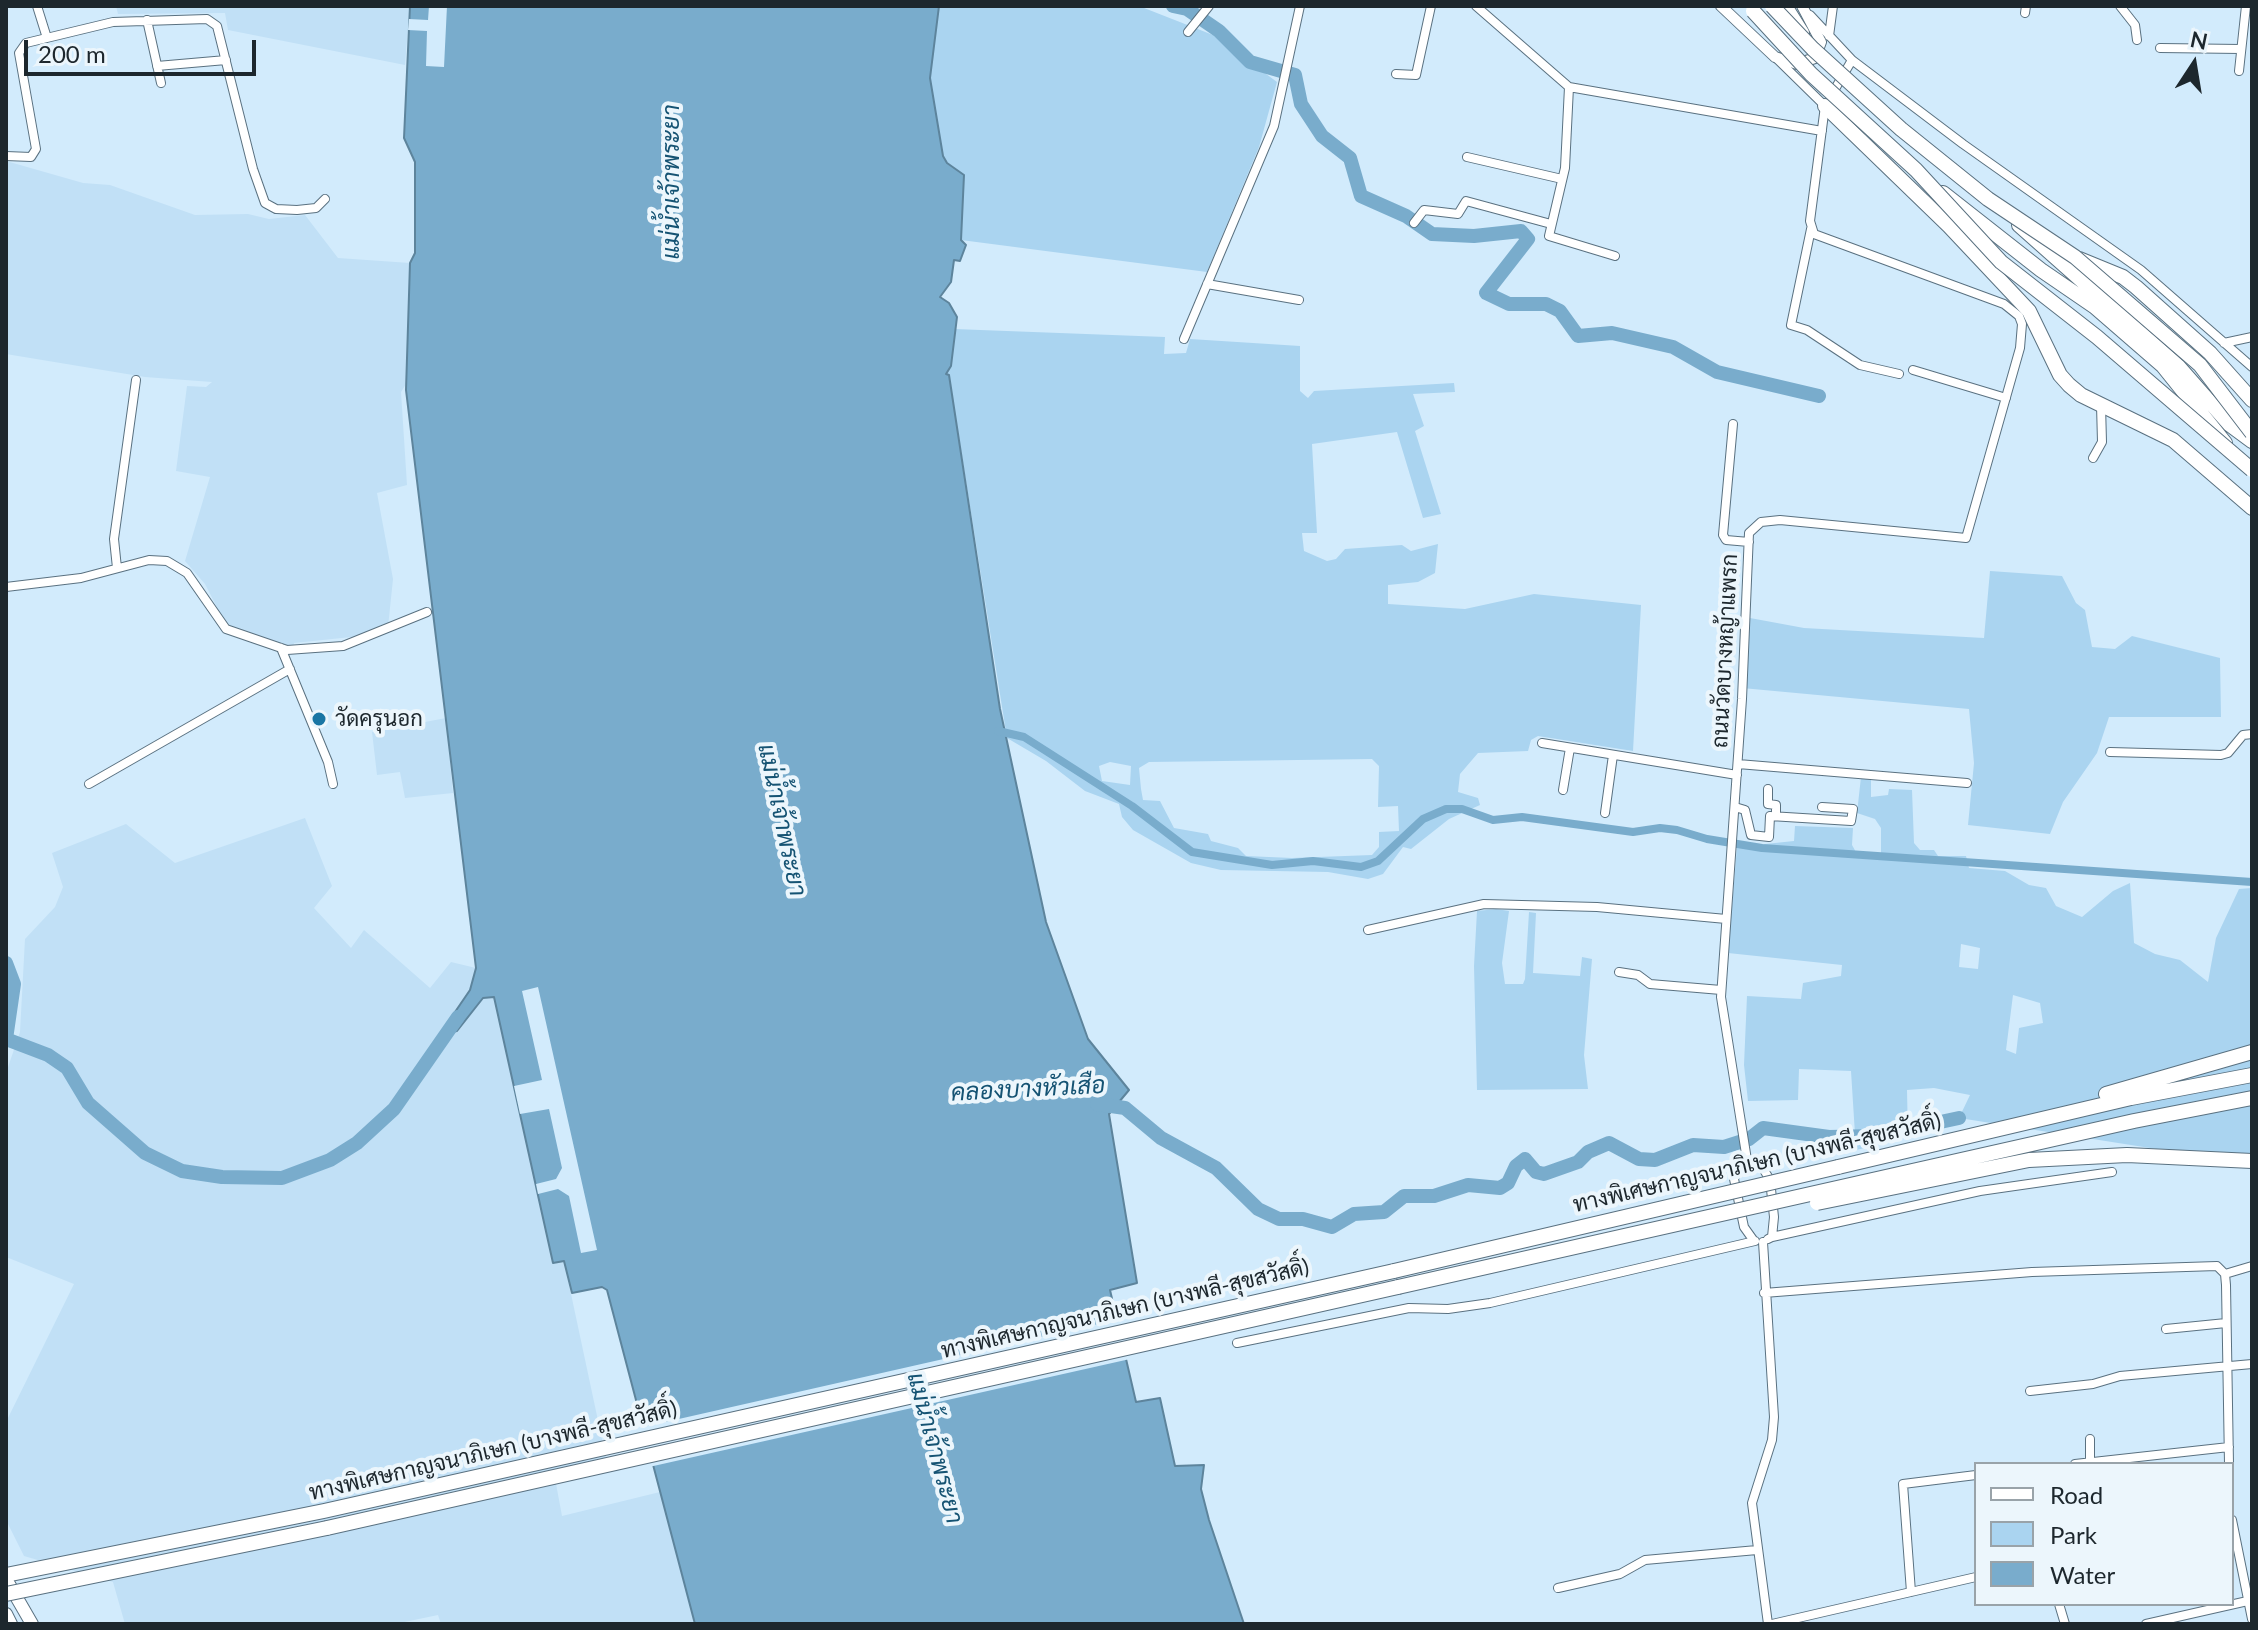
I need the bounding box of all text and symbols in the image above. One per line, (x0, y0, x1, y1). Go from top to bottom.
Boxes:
scale bar (28, 24, 260, 74)
north arrow (2154, 24, 2234, 104)
text: N (2188, 25, 2210, 55)
text: 200 m (38, 39, 106, 68)
water label: แม่น้ำเจ้าพระยา (657, 104, 685, 260)
street label: ถนนวัดบางหญ้าแพรก (1707, 553, 1743, 749)
place label: วัดครุนอก (335, 706, 423, 732)
marker: วัดครุนอก (310, 710, 328, 728)
water label: แม่น้ำเจ้าพระยา (752, 741, 812, 899)
water label: คลองบางหัวเสือ (950, 1071, 1106, 1107)
street label: ทางพิเศษกาญจนาภิเษก (บางพลี-สุขสวัสดิ์) (1570, 1108, 1944, 1218)
street label: ทางพิเศษกาญจนาภิเษก (บางพลี-สุขสวัสดิ์) (938, 1254, 1312, 1364)
water label: แม่น้ำเจ้าพระยา (901, 1369, 969, 1527)
street label: ทางพิเศษกาญจนาภิเษก (บางพลี-สุขสวัสดิ์) (306, 1396, 680, 1506)
legend (1974, 1462, 2234, 1606)
text: Road (2050, 1480, 2103, 1509)
text: Park (2050, 1520, 2097, 1549)
text: Water (2050, 1560, 2115, 1589)

